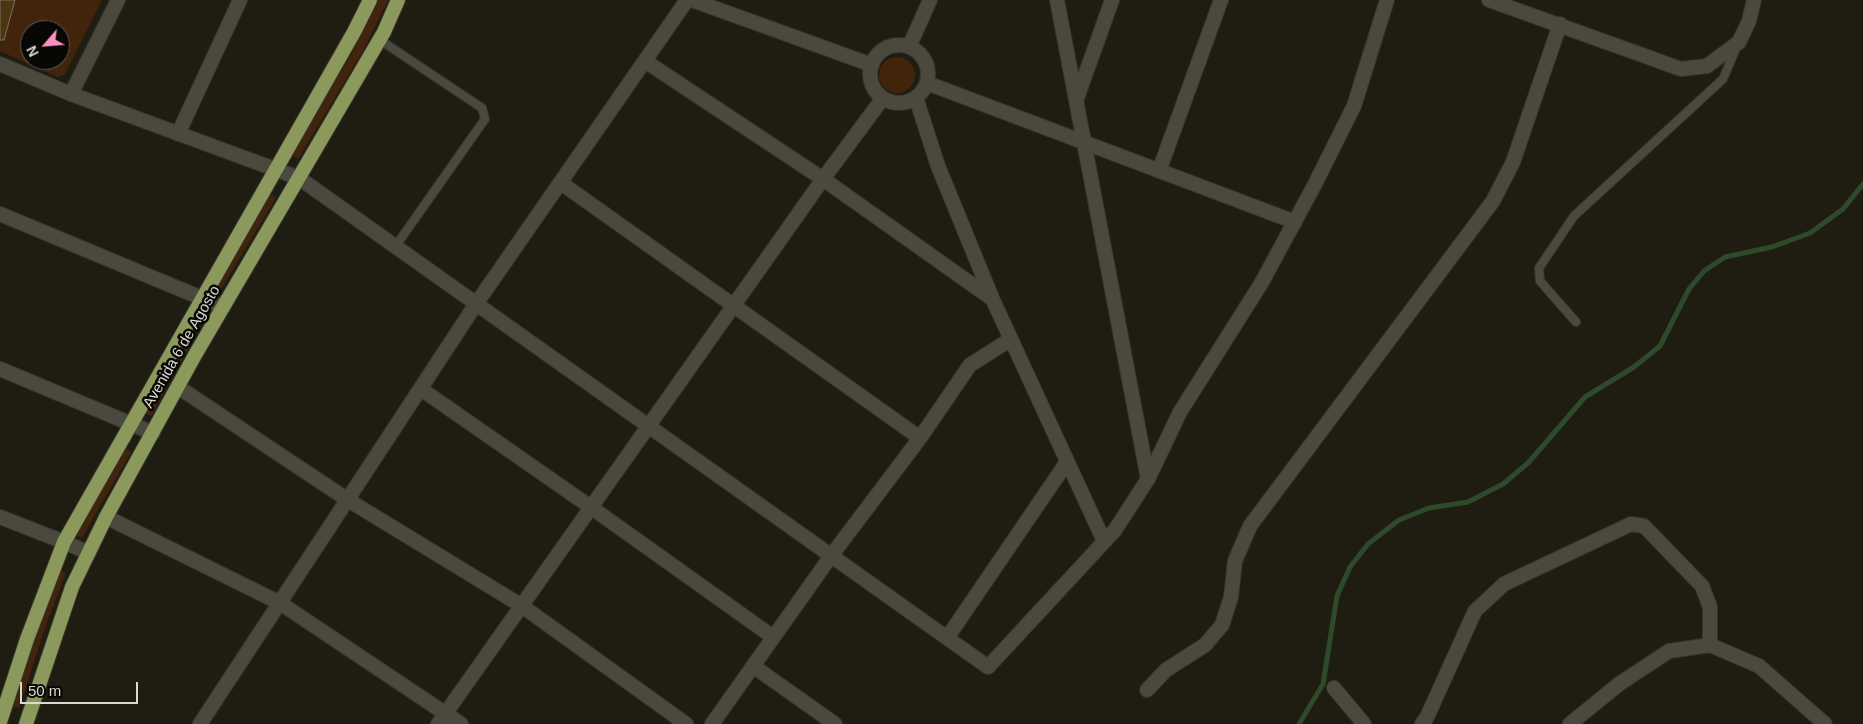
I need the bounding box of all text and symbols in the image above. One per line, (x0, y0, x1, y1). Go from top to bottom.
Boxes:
north arrow (20, 20, 70, 70)
text: N (23, 43, 42, 59)
street label: Avenida 6 de Agosto (140, 283, 224, 411)
scale bar (22, 672, 140, 704)
text: 50 m (28, 682, 61, 699)

